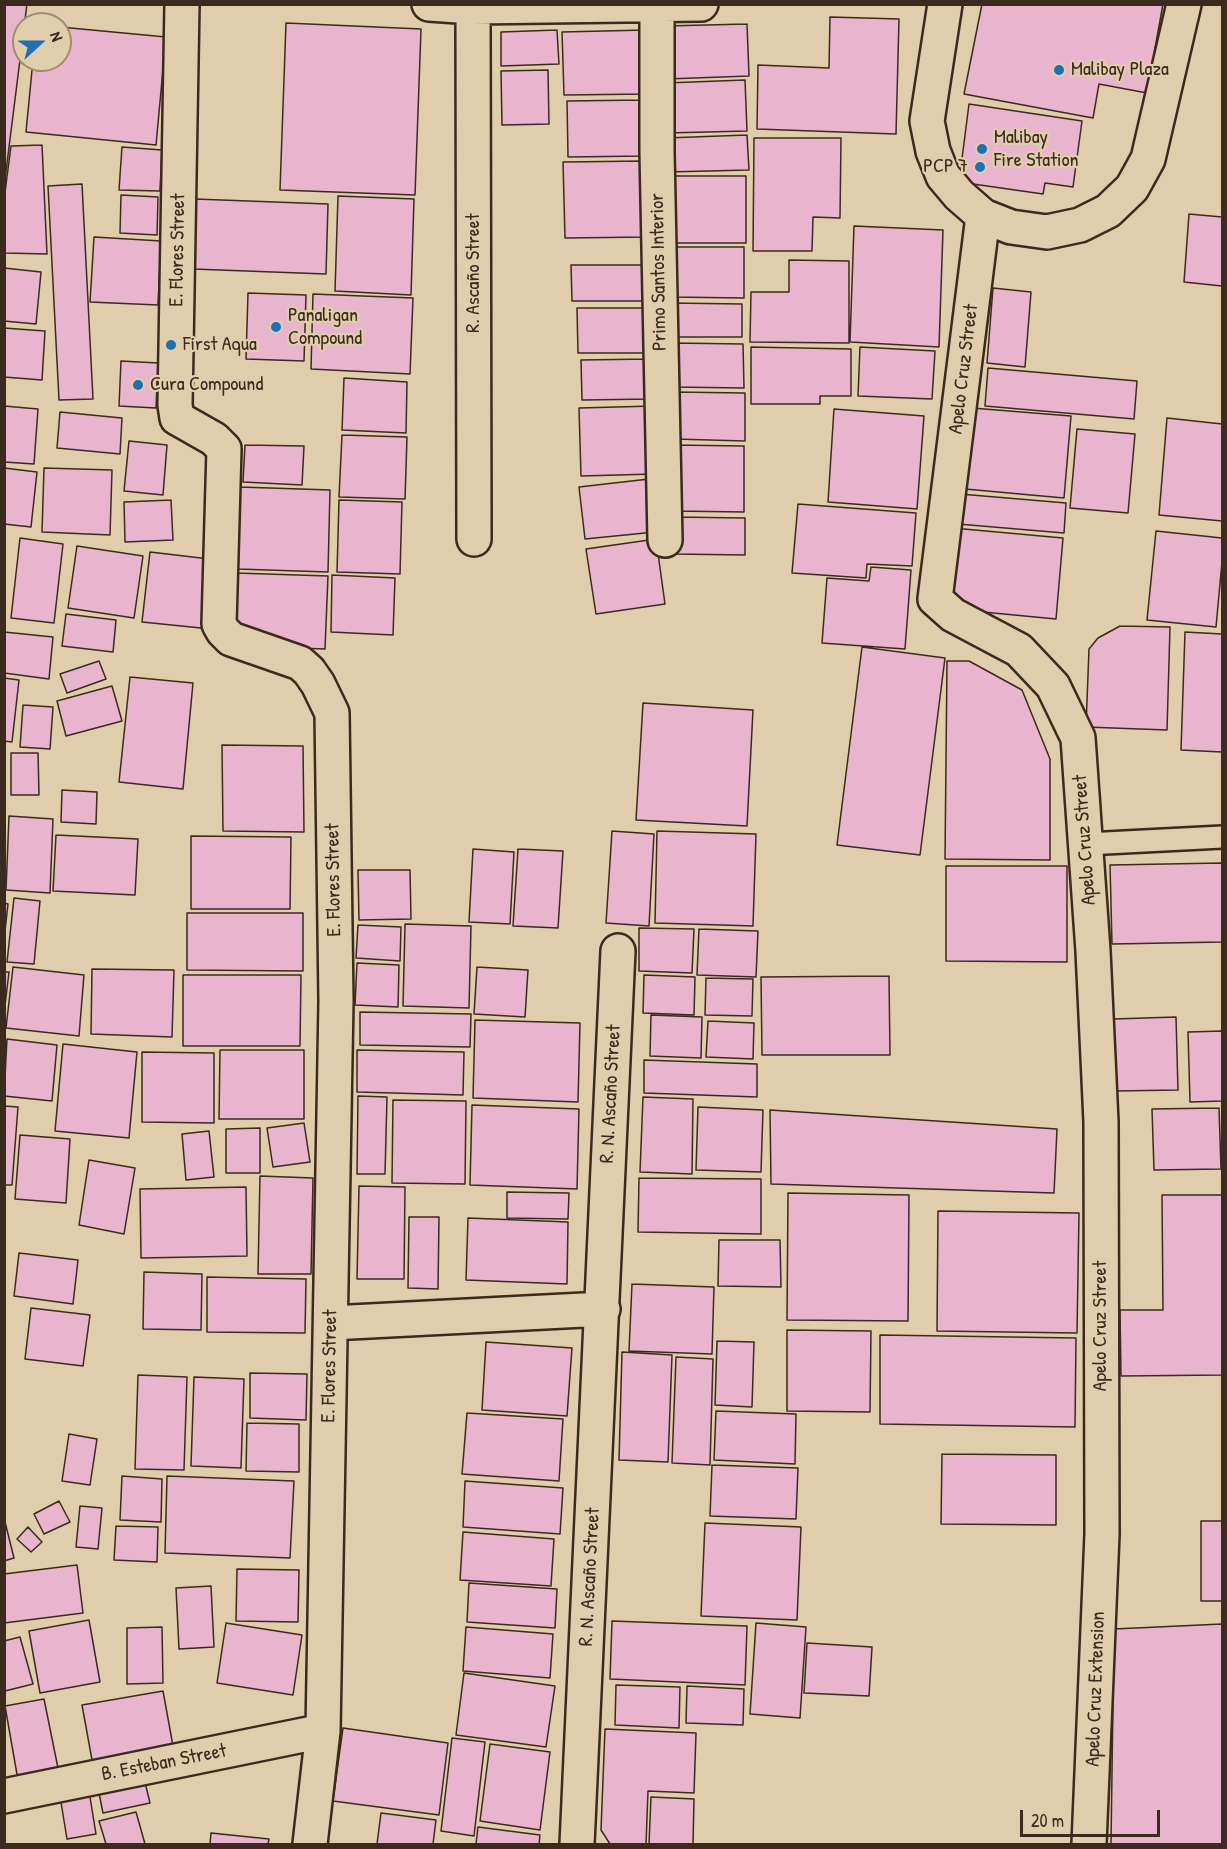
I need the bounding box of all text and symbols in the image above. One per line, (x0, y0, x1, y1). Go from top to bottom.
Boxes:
north arrow (12, 12, 72, 72)
text: N (45, 28, 69, 44)
place label: Malibay Plaza (1071, 58, 1169, 82)
marker: Malibay Plaza (1052, 63, 1066, 77)
place label: Malibay Fire Station (994, 126, 1079, 173)
marker: Malibay Fire Station (975, 142, 989, 156)
place label: PCP 7 (923, 155, 968, 179)
marker: PCP 7 (973, 160, 987, 174)
street label: E. Flores Street (165, 193, 191, 307)
street label: Primo Santos Interior (646, 193, 672, 351)
street label: R. Ascaño Street (462, 213, 486, 333)
street label: Apelo Cruz Street (944, 303, 984, 435)
place label: Panaligan Compound (288, 304, 362, 351)
marker: Panaligan Compound (269, 320, 283, 334)
place label: First Aqua (183, 333, 257, 357)
marker: First Aqua (164, 338, 178, 352)
place label: Cura Compound (150, 373, 263, 397)
marker: Cura Compound (131, 378, 145, 392)
street label: Apelo Cruz Street (1068, 774, 1102, 906)
street label: E. Flores Street (321, 823, 347, 937)
street label: R. N. Ascaño Street (595, 1024, 627, 1164)
street label: Apelo Cruz Street (1089, 1261, 1113, 1391)
street label: E. Flores Street (317, 1309, 343, 1423)
street label: R. N. Ascaño Street (574, 1507, 606, 1647)
street label: Apelo Cruz Extension (1081, 1611, 1111, 1767)
street label: B. Esteban Street (100, 1739, 228, 1787)
scale bar (1023, 1798, 1162, 1836)
text: 20 m (1031, 1808, 1064, 1833)

